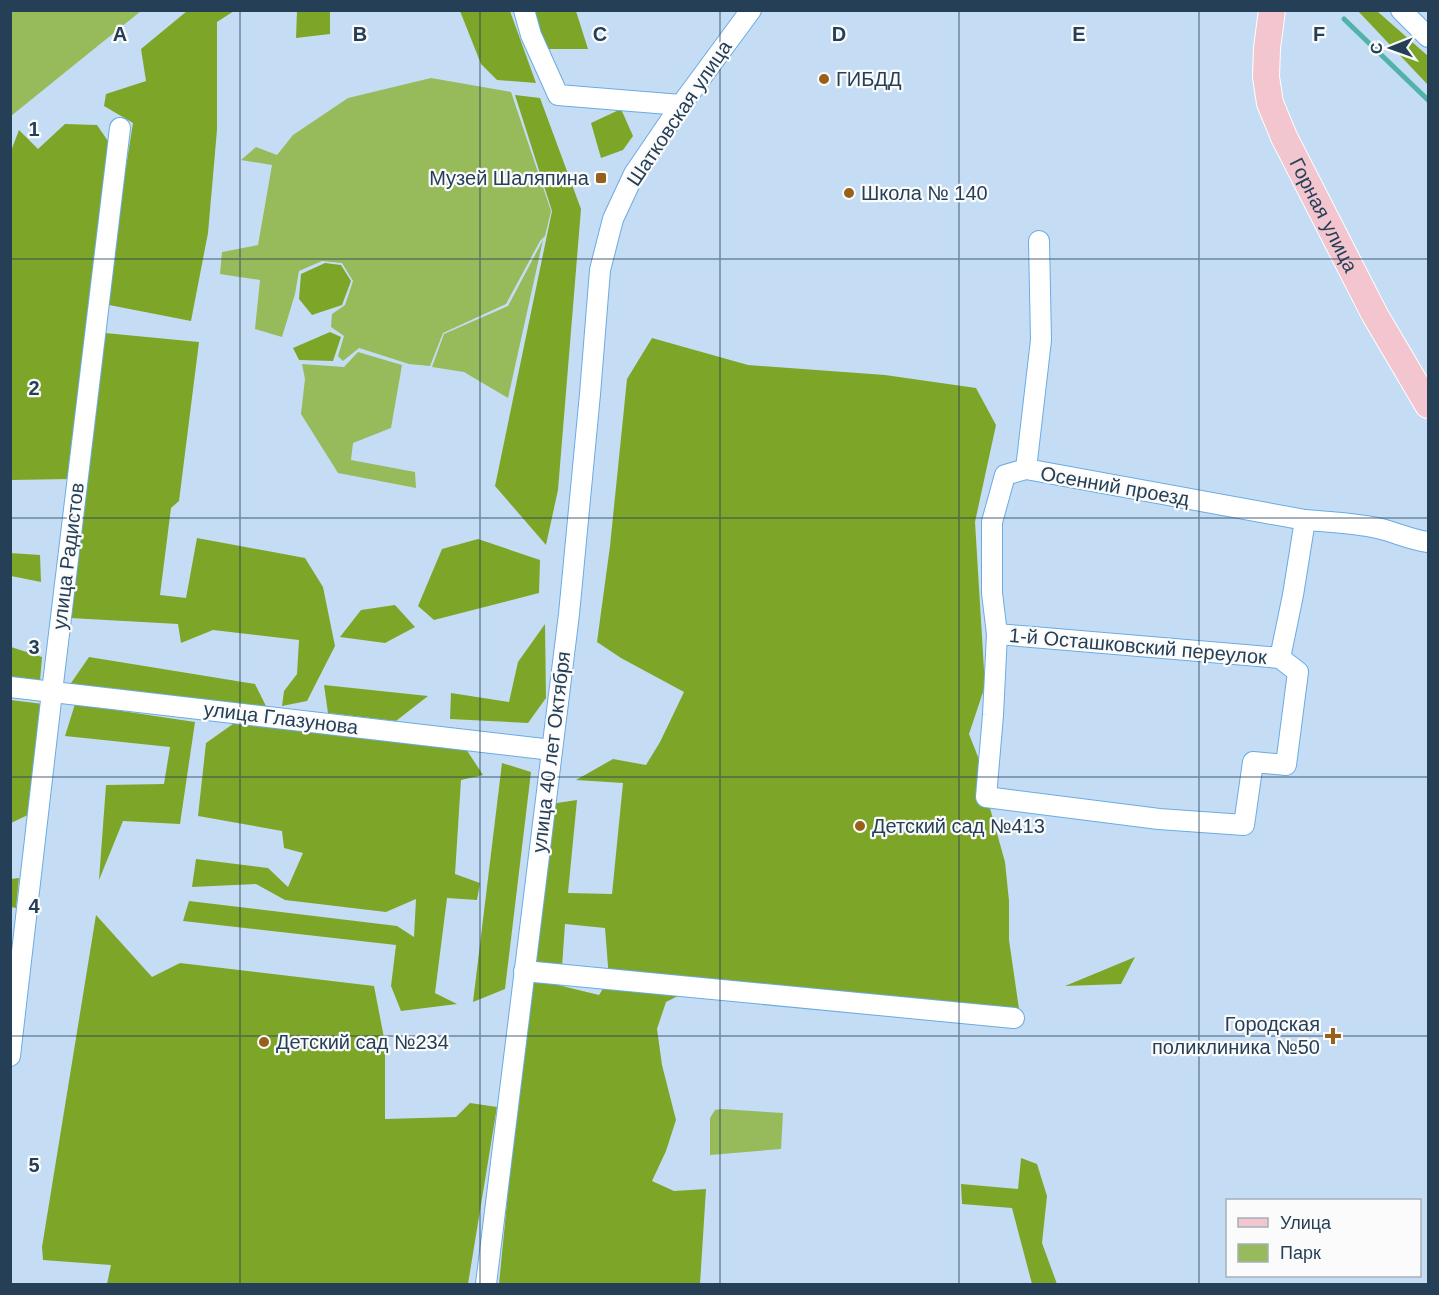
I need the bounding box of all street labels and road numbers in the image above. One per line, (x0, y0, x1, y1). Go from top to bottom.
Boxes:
street label: Шатковская улица (622, 36, 736, 190)
street label: Горная улица (1286, 154, 1363, 277)
street label: Осенний проезд (1039, 462, 1191, 510)
street label: улица Радистов (48, 481, 88, 631)
street label: 1-й Осташковский переулок (1008, 624, 1268, 668)
street label: улица 40 лет Октября (528, 650, 574, 854)
street label: улица Глазунова (203, 698, 360, 738)

